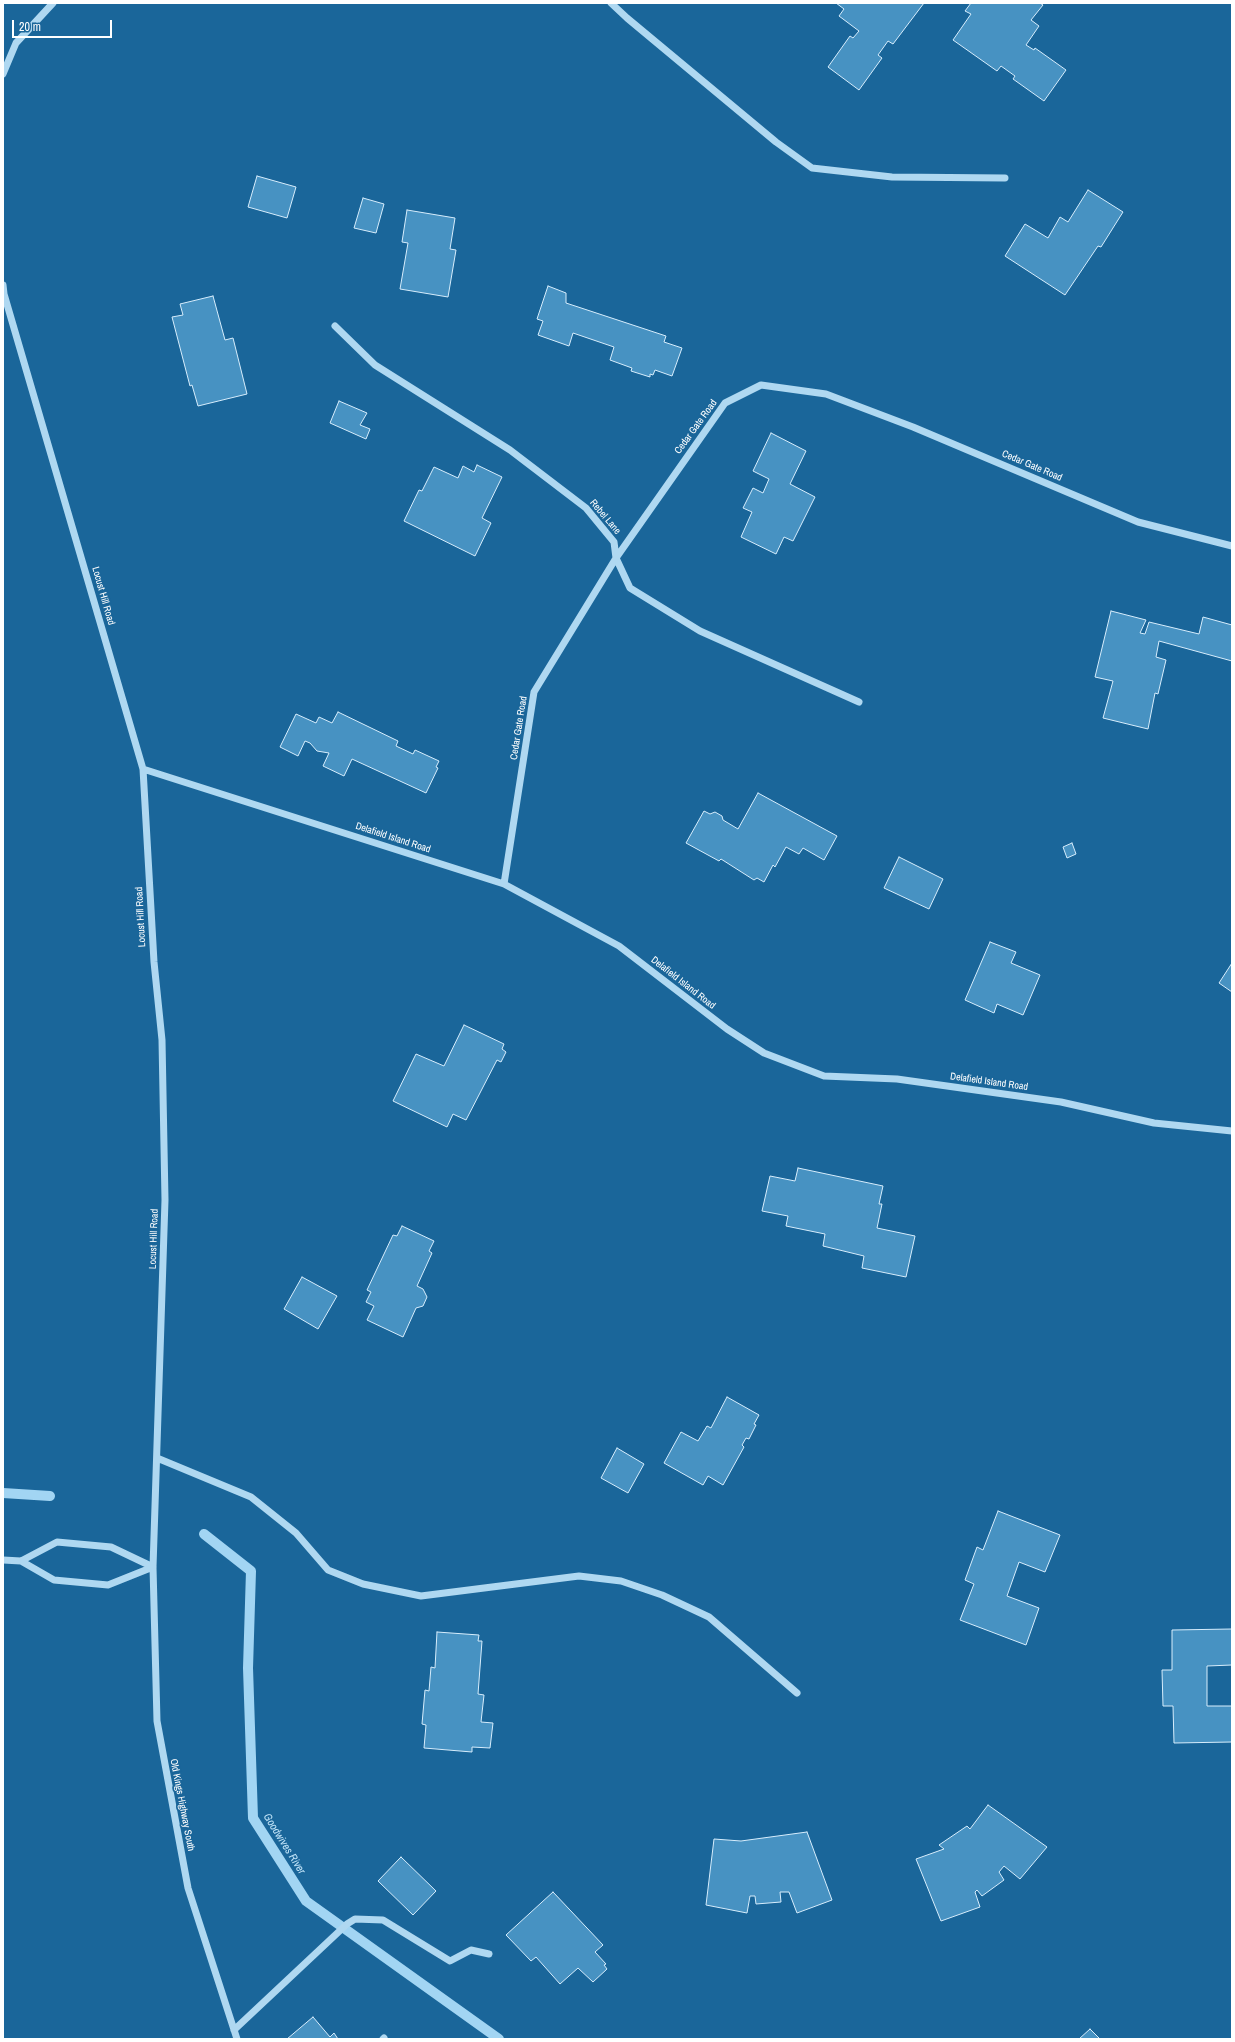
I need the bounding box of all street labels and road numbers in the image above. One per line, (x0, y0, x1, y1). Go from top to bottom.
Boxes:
street label: Cedar Gate Road (672, 397, 720, 457)
street label: Cedar Gate Road (1000, 448, 1064, 484)
street label: Rebel Lane (587, 497, 623, 537)
street label: Locust Hill Road (89, 565, 117, 627)
street label: Cedar Gate Road (508, 695, 530, 761)
street label: Delafield Island Road (354, 820, 432, 856)
street label: Locust Hill Road (133, 887, 149, 947)
street label: Delafield Island Road (648, 954, 718, 1012)
street label: Delafield Island Road (949, 1071, 1029, 1093)
street label: Locust Hill Road (147, 1209, 161, 1269)
street label: Old Kings Highway South (167, 1758, 197, 1852)

